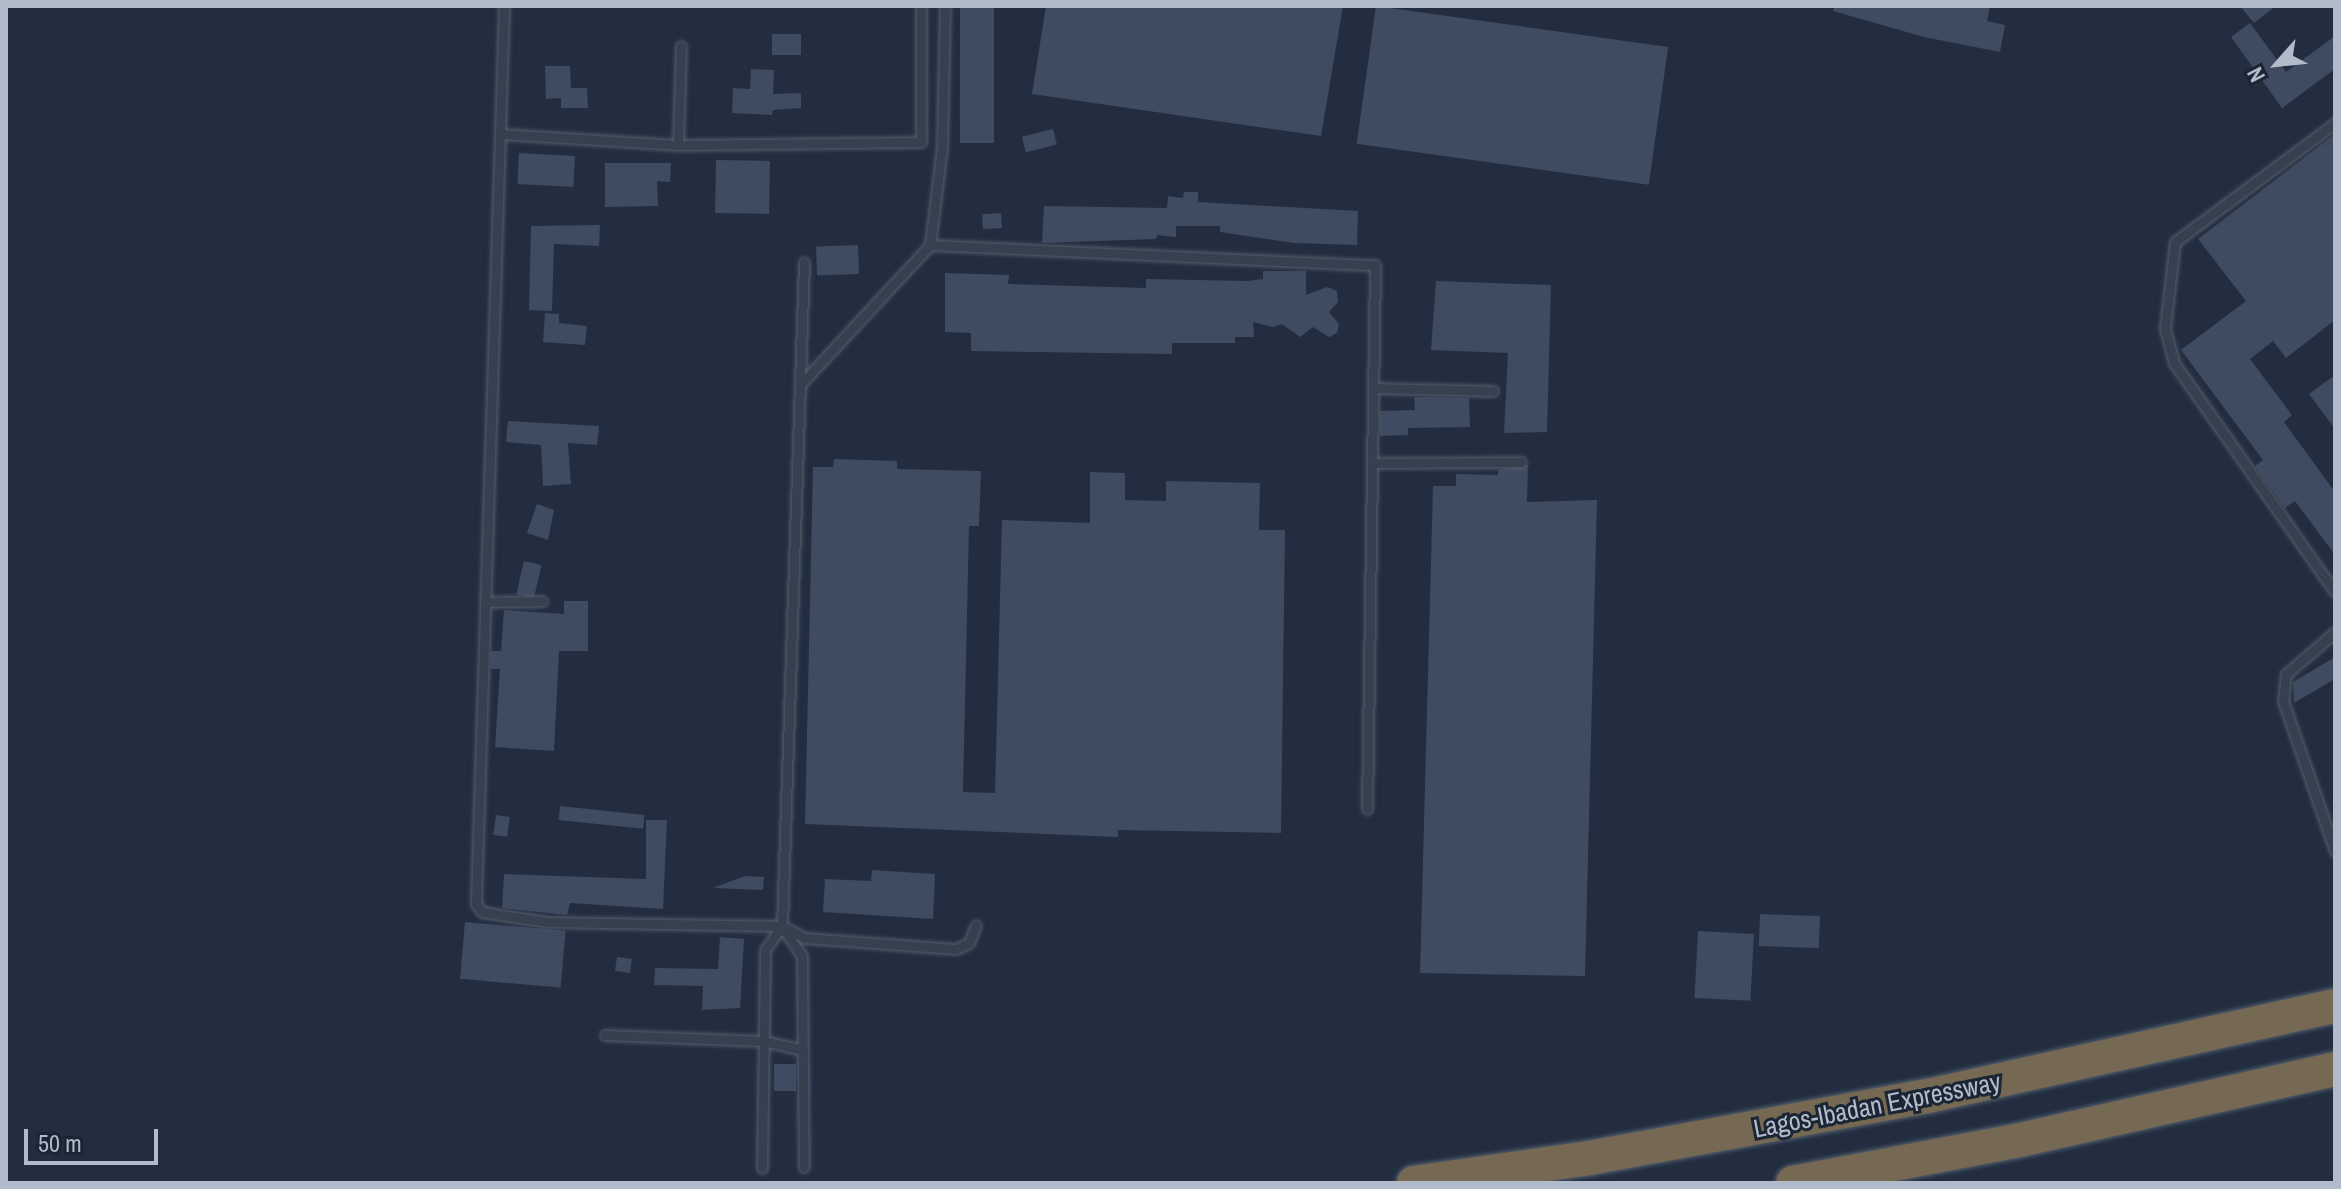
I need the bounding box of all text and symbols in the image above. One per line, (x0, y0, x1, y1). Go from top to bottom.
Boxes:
north arrow (2237, 24, 2317, 104)
text: N (2239, 62, 2272, 88)
street label: Lagos-Ibadan Expressway (1751, 1066, 2003, 1144)
scale bar (28, 1113, 162, 1163)
text: 50 m (38, 1127, 82, 1159)

